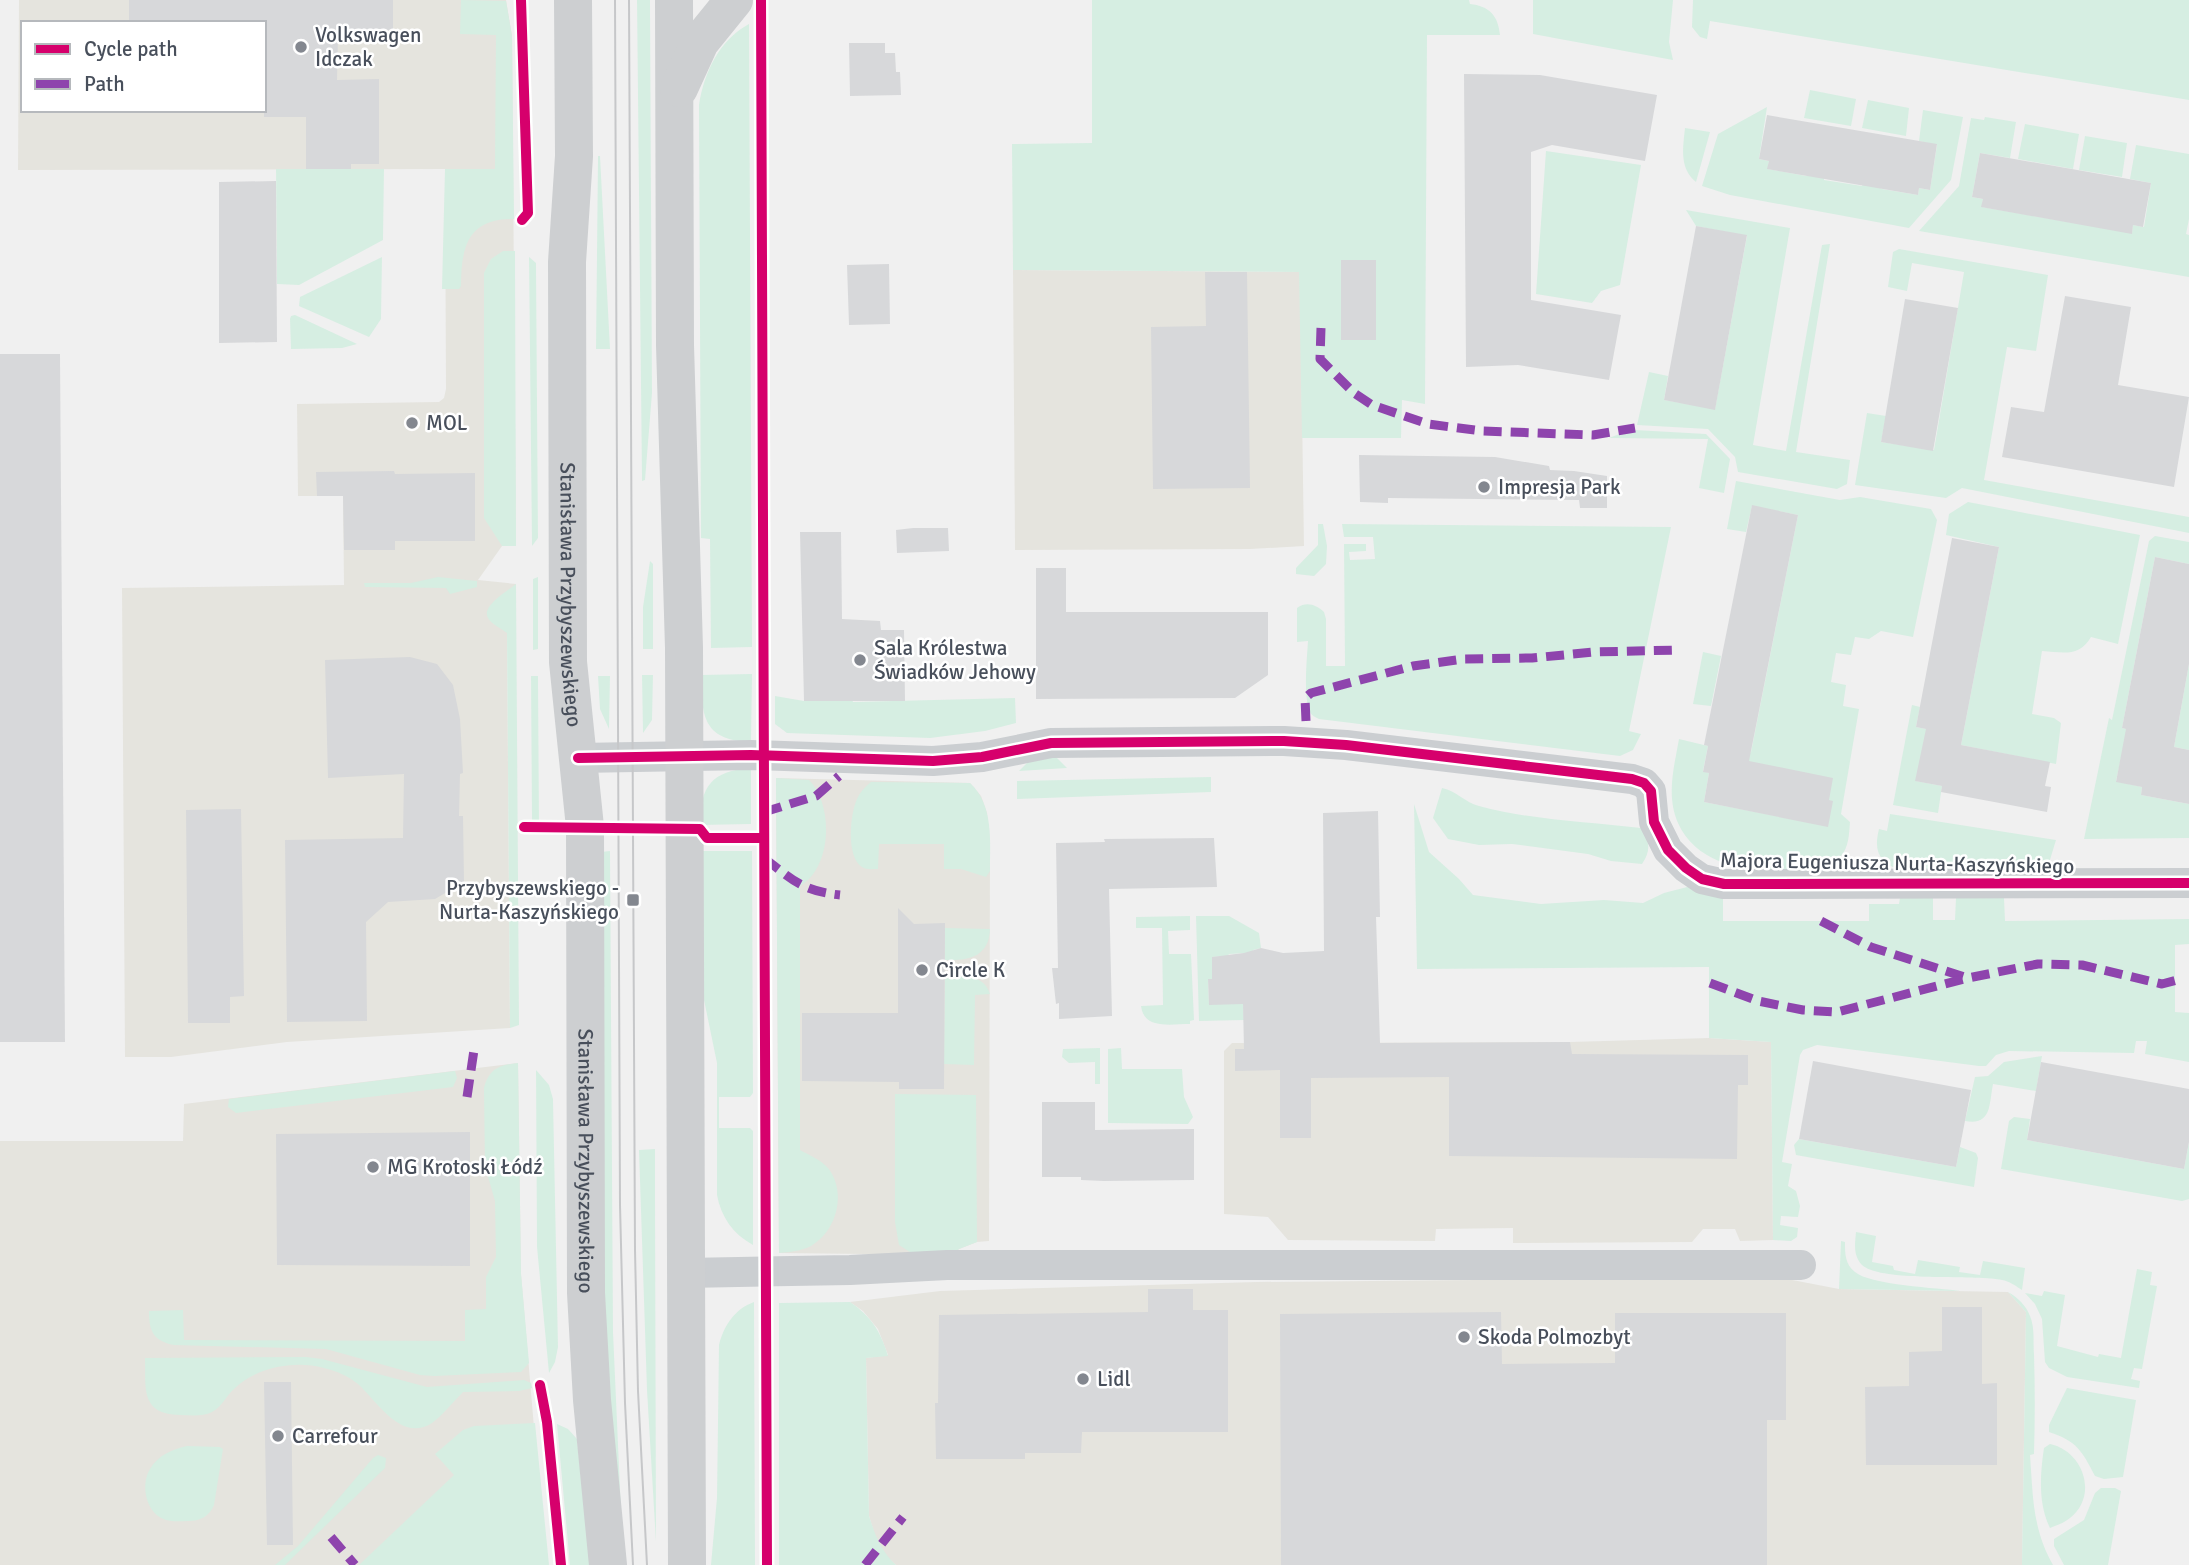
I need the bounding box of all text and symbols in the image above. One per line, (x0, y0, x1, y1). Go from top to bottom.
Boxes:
legend (21, 21, 266, 112)
place label: Volkswagen Idczak (315, 22, 421, 72)
text: Cycle path (84, 36, 178, 62)
marker: Volkswagen Idczak (293, 39, 309, 55)
text: Path (84, 71, 125, 97)
place label: MOL (426, 410, 468, 436)
marker: MOL (404, 415, 420, 431)
street label: Stanisława Przybyszewskiego (555, 462, 588, 728)
place label: Impresja Park (1498, 474, 1621, 500)
marker: Impresja Park (1476, 479, 1492, 495)
place label: Sala Królestwa Świadków Jehowy (874, 635, 1036, 685)
marker: Sala Królestwa Świadków Jehowy (852, 652, 868, 668)
street label: Majora Eugeniusza Nurta-Kaszyńskiego (1720, 847, 2074, 879)
place label: Przybyszewskiego - Nurta-Kaszyńskiego (439, 875, 619, 925)
marker: Przybyszewskiego - Nurta-Kaszyńskiego (625, 892, 641, 908)
place label: Circle K (936, 957, 1006, 983)
marker: Circle K (914, 962, 930, 978)
street label: Stanisława Przybyszewskiego (572, 1028, 599, 1293)
place label: MG Krotoski Łódź (387, 1154, 543, 1180)
marker: MG Krotoski Łódź (365, 1159, 381, 1175)
place label: Skoda Polmozbyt (1478, 1324, 1631, 1350)
marker: Skoda Polmozbyt (1456, 1329, 1472, 1345)
place label: Lidl (1097, 1366, 1131, 1392)
marker: Lidl (1075, 1371, 1091, 1387)
place label: Carrefour (292, 1423, 378, 1449)
marker: Carrefour (270, 1428, 286, 1444)

